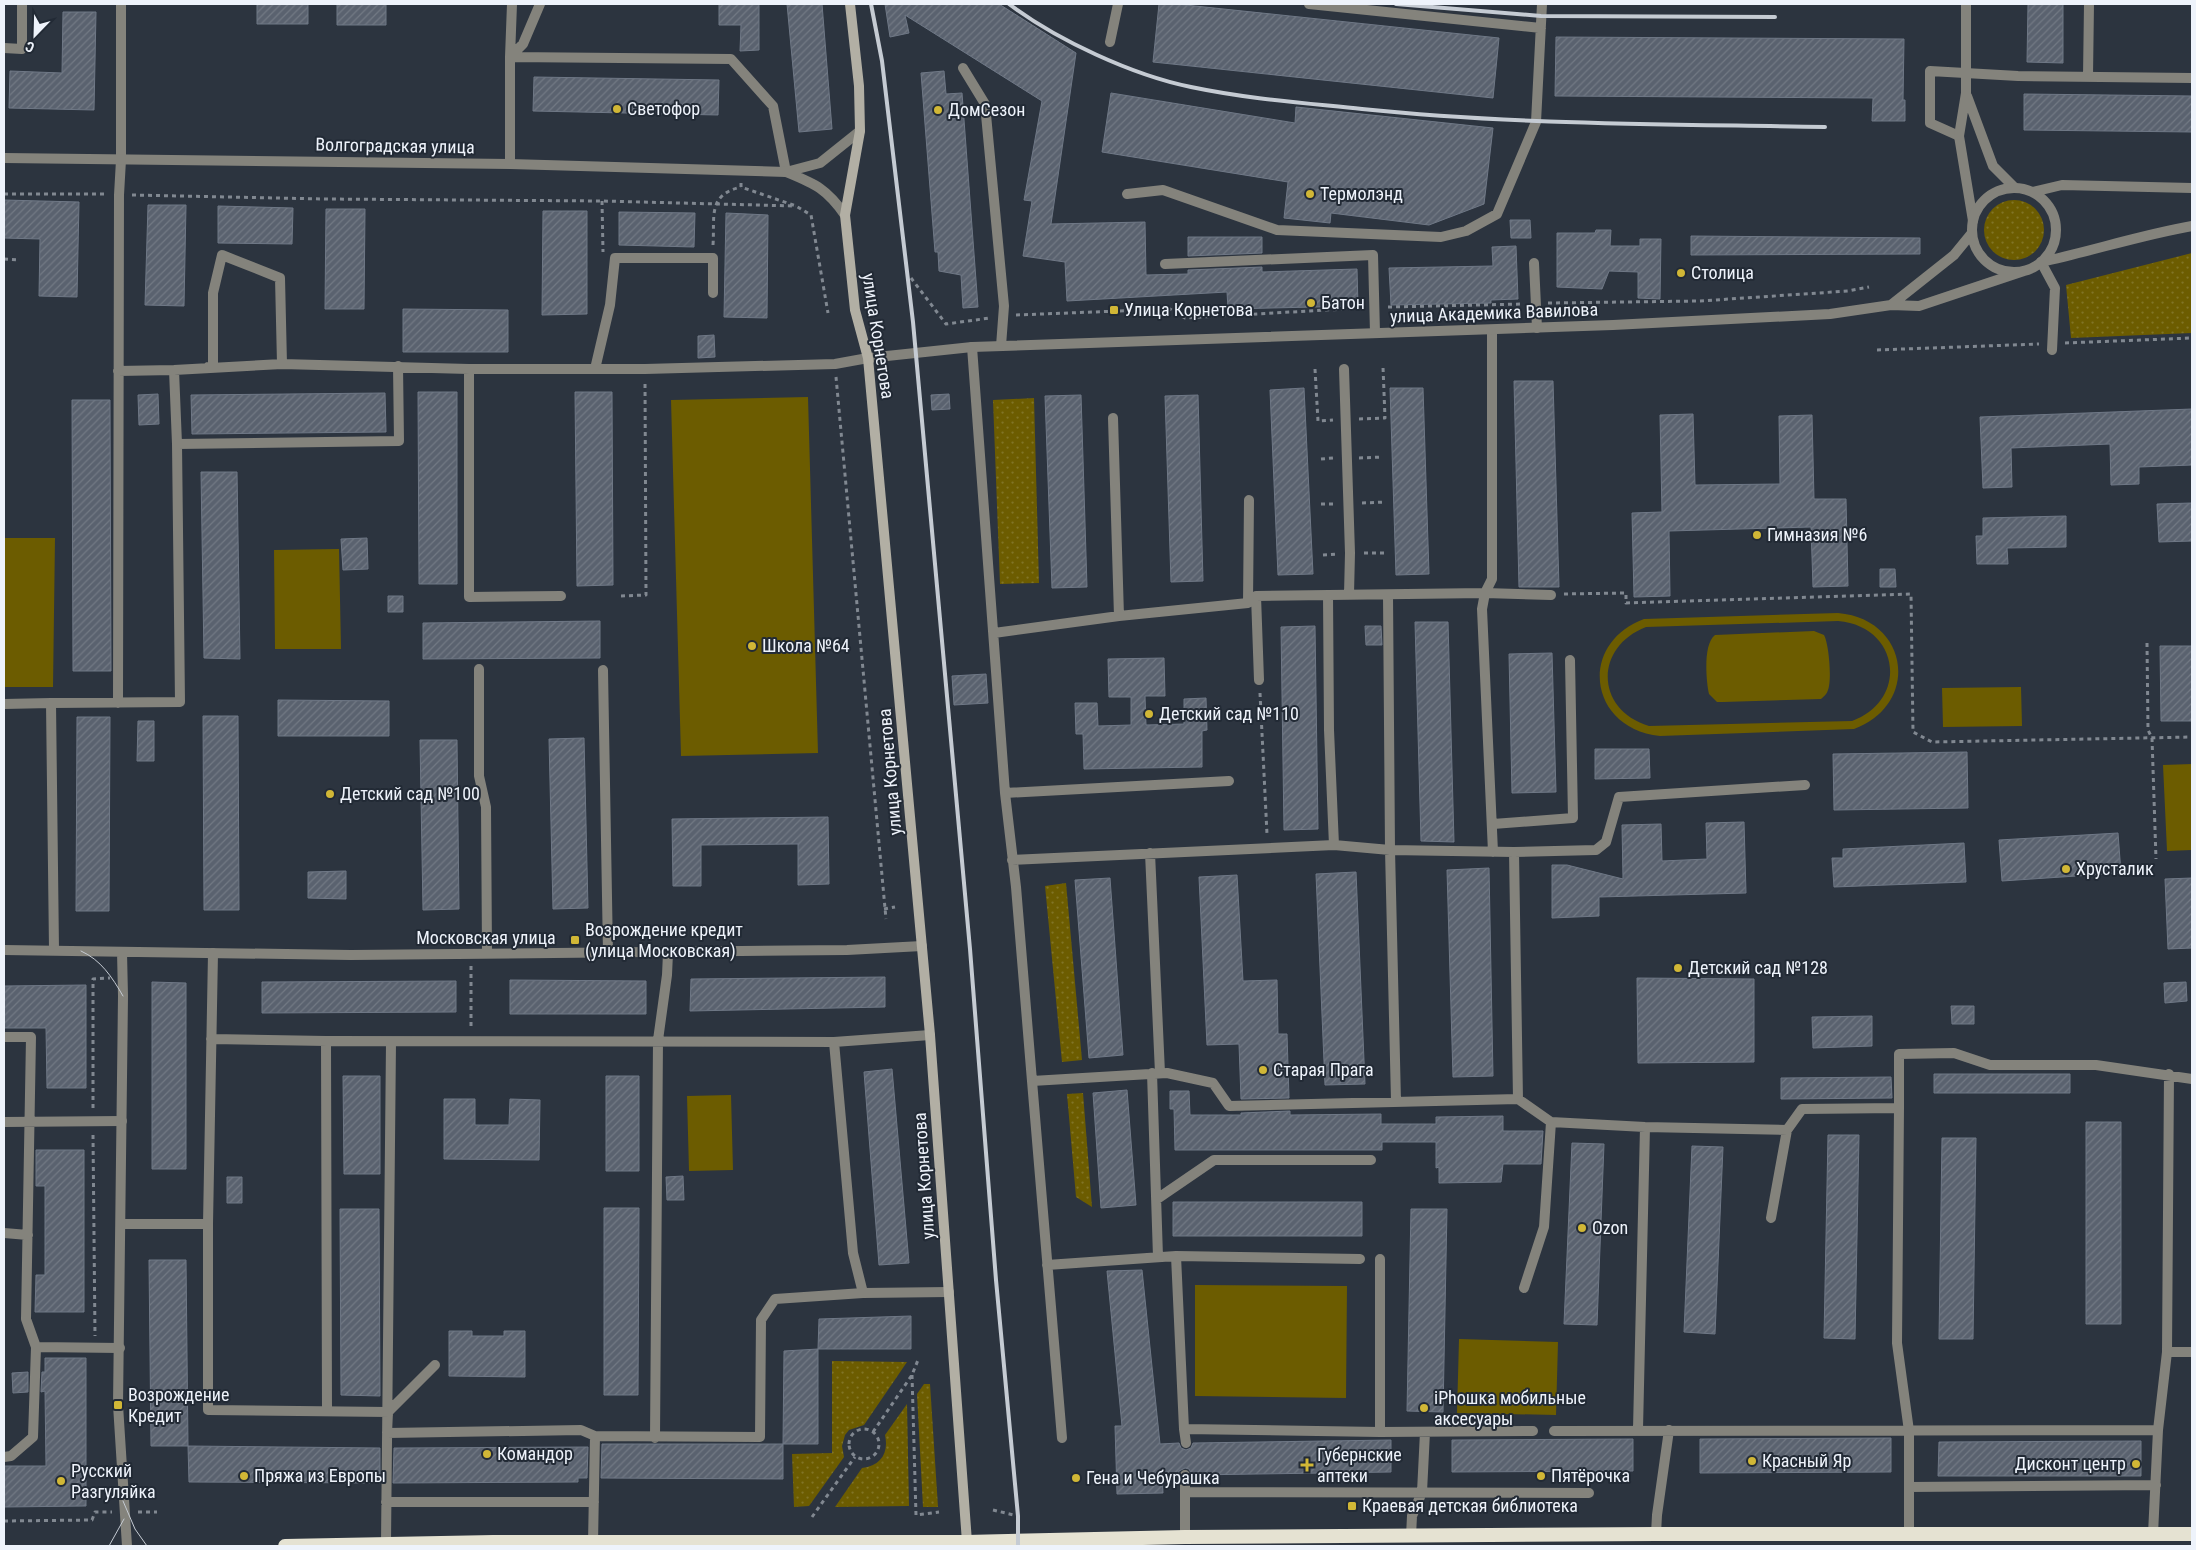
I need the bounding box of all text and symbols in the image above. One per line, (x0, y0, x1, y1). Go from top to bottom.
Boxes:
north arrow (10, 10, 60, 60)
text: С (23, 38, 37, 56)
place label: Светофор (627, 98, 700, 119)
place label: ДомСезон (948, 99, 1025, 120)
marker: Светофор (611, 103, 623, 115)
marker: ДомСезон (932, 104, 944, 116)
street label: Волгоградская улица (315, 134, 475, 157)
place label: Термолэнд (1320, 183, 1403, 204)
marker: Термолэнд (1304, 188, 1316, 200)
place label: Столица (1691, 262, 1754, 283)
marker: Столица (1675, 267, 1687, 279)
street label: улица Корнетова (858, 272, 899, 400)
place label: Батон (1321, 292, 1365, 313)
marker: Батон (1305, 297, 1317, 309)
street label: улица Академика Вавилова (1390, 298, 1598, 327)
place label: Улица Корнетова (1124, 299, 1253, 320)
marker: Улица Корнетова (1108, 304, 1120, 316)
place label: Гимназия №6 (1767, 524, 1867, 545)
marker: Гимназия №6 (1751, 529, 1763, 541)
place label: Школа №64 (762, 635, 850, 656)
marker: Школа №64 (746, 640, 758, 652)
place label: Детский сад №110 (1159, 703, 1299, 724)
street label: улица Корнетова (874, 708, 905, 836)
marker: Детский сад №110 (1143, 708, 1155, 720)
place label: Детский сад №100 (340, 783, 480, 804)
marker: Детский сад №100 (324, 788, 336, 800)
place label: Хрусталик (2076, 858, 2154, 879)
marker: Хрусталик (2060, 863, 2072, 875)
place label: Возрождение кредит (улица Московская) (585, 919, 743, 962)
street label: Московская улица (416, 927, 556, 948)
marker: Возрождение кредит (улица Московская) (569, 934, 581, 946)
place label: Детский сад №128 (1688, 957, 1828, 978)
marker: Детский сад №128 (1672, 962, 1684, 974)
place label: Старая Прага (1273, 1059, 1374, 1080)
marker: Старая Прага (1257, 1064, 1269, 1076)
street label: улица Корнетова (909, 1112, 938, 1240)
place label: Ozon (1592, 1217, 1628, 1238)
marker: Ozon (1576, 1222, 1588, 1234)
place label: Возрождение Кредит (128, 1384, 229, 1426)
place label: iPhoшка мобильные аксесуары (1434, 1387, 1586, 1429)
marker: Возрождение Кредит (112, 1399, 124, 1411)
marker: iPhoшка мобильные аксесуары (1418, 1402, 1430, 1414)
place label: Командор (497, 1443, 573, 1464)
place label: Губернские аптеки (1317, 1444, 1402, 1486)
marker: Командор (481, 1448, 493, 1460)
place label: Красный Яр (1762, 1450, 1852, 1471)
place label: Дисконт центр (2015, 1453, 2126, 1474)
marker: Красный Яр (1746, 1455, 1758, 1467)
marker: Дисконт центр (2130, 1458, 2142, 1470)
marker: Губернские аптеки (1301, 1459, 1313, 1471)
place label: Русский Разгуляйка (71, 1460, 156, 1502)
place label: Пряжа из Европы (254, 1465, 386, 1486)
place label: Пятёрочка (1551, 1465, 1630, 1486)
place label: Гена и Чебурашка (1086, 1467, 1220, 1488)
marker: Пряжа из Европы (238, 1470, 250, 1482)
marker: Пятёрочка (1535, 1470, 1547, 1482)
marker: Гена и Чебурашка (1070, 1472, 1082, 1484)
marker: Русский Разгуляйка (55, 1475, 67, 1487)
place label: Краевая детская библиотека (1362, 1495, 1578, 1516)
marker: Краевая детская библиотека (1346, 1500, 1358, 1512)

